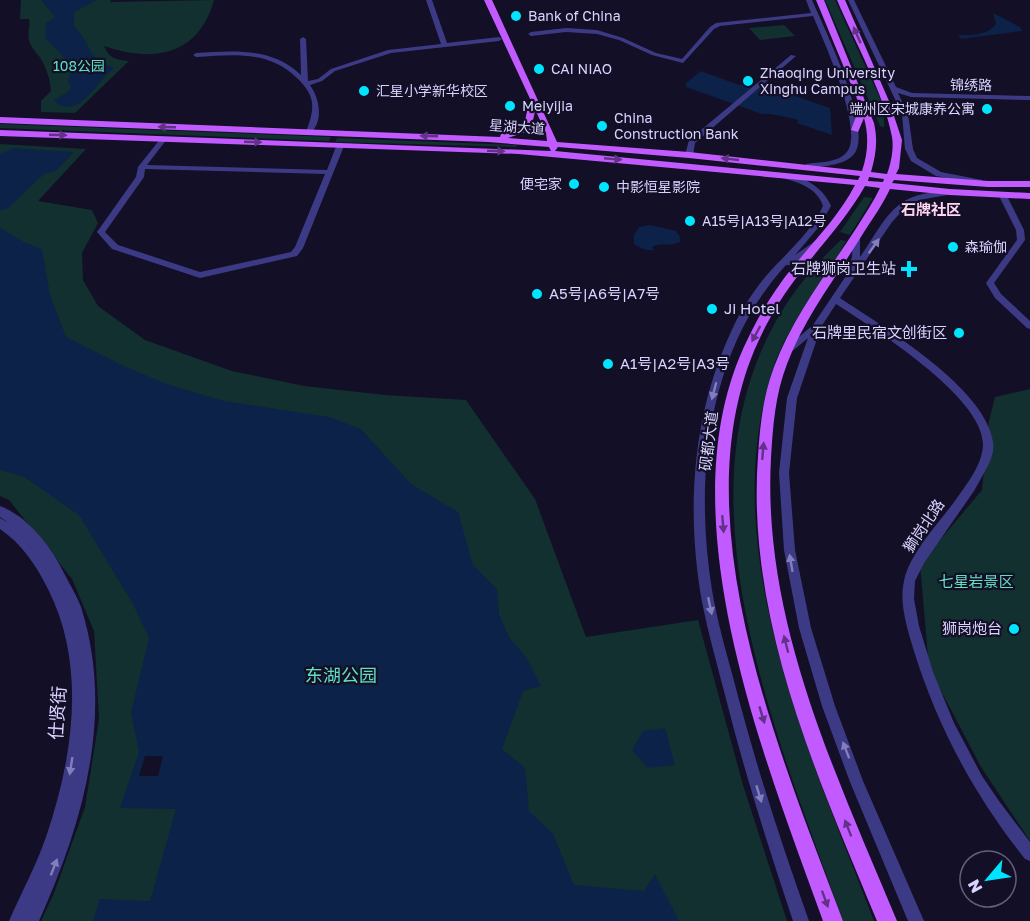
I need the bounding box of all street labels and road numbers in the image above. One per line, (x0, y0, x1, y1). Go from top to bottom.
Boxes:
street label: 锦绣路 (950, 76, 992, 93)
street label: 星湖大道 (489, 116, 546, 137)
street label: 砚都大道 (695, 410, 721, 472)
street label: 獅岗北路 (899, 496, 947, 555)
street label: 仕贤街 (44, 685, 70, 741)

